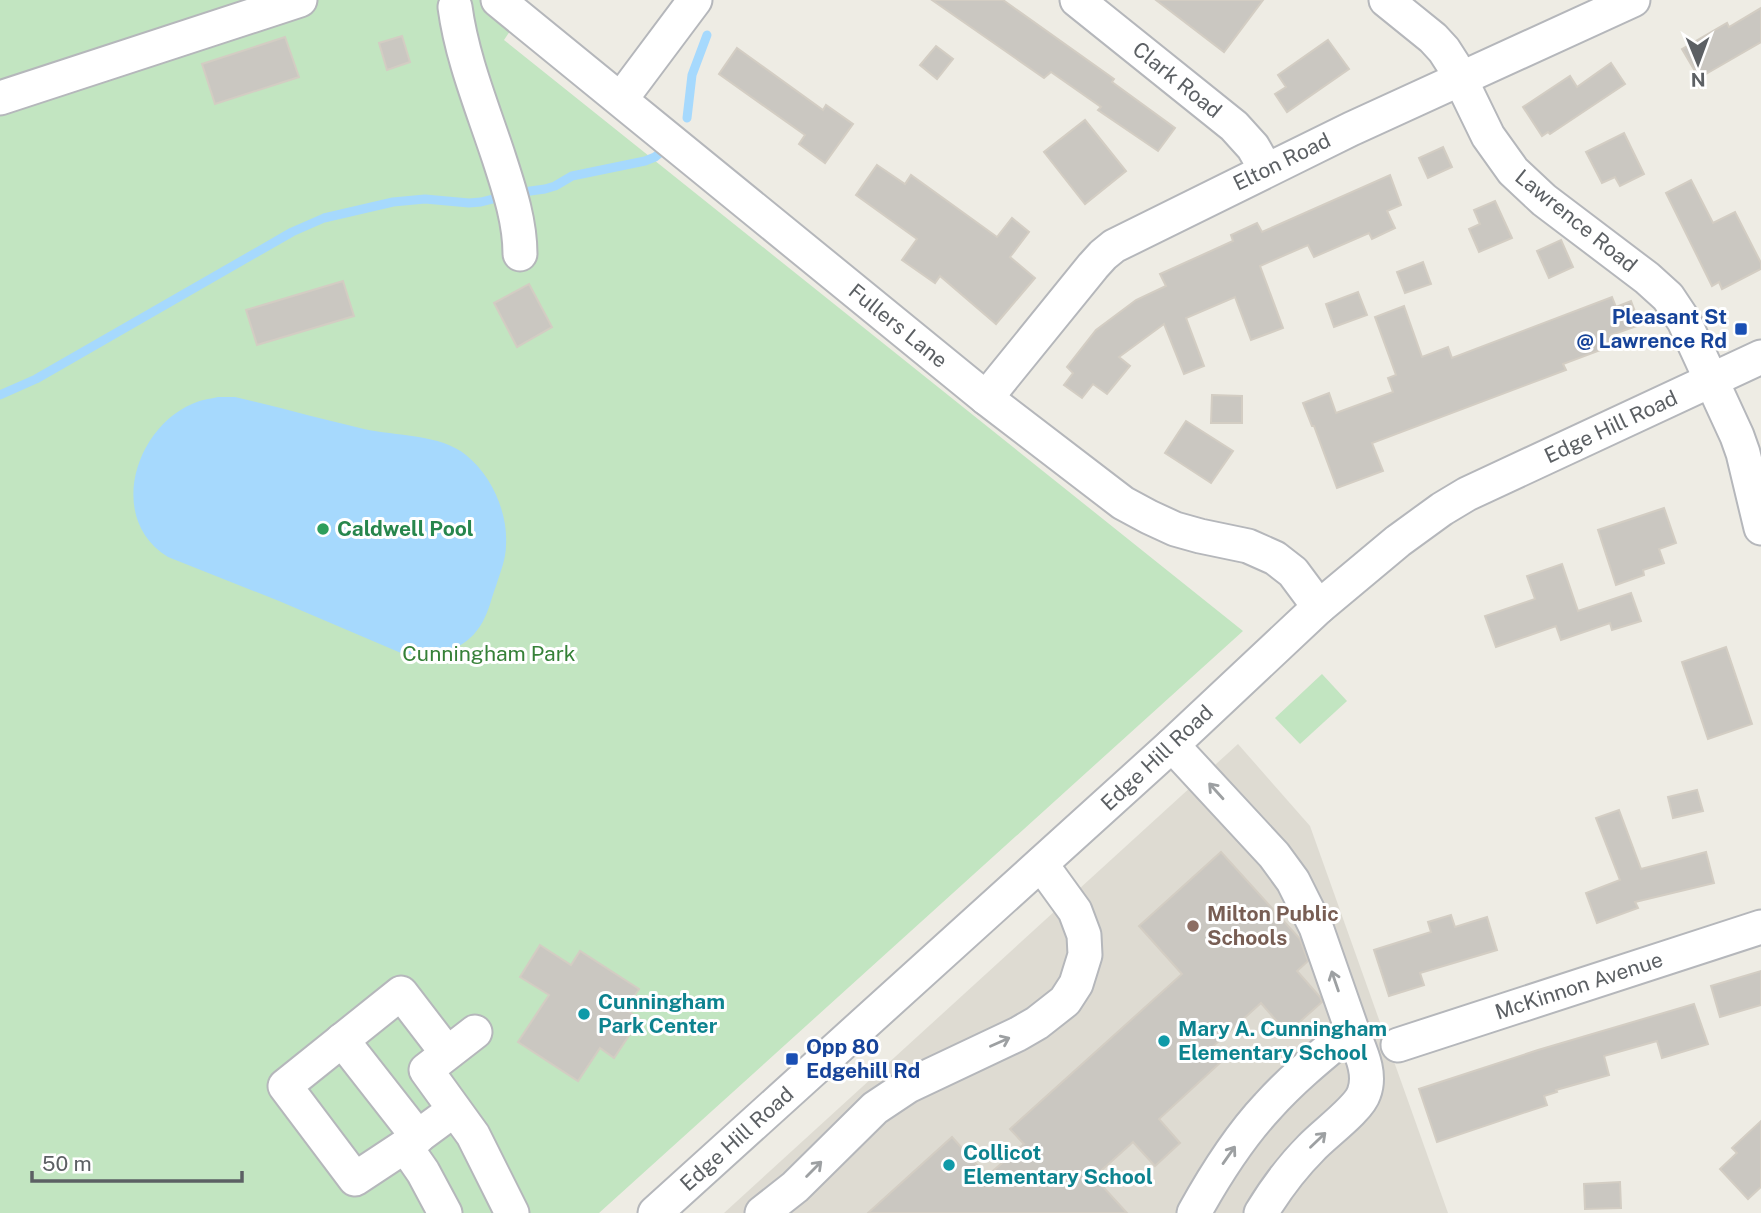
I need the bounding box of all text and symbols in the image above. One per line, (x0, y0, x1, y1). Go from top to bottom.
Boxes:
north arrow (1663, 28, 1733, 98)
street label: Clark Road (1128, 36, 1227, 123)
text: N (1691, 69, 1706, 91)
street label: Elton Road (1229, 127, 1334, 196)
street label: Lawrence Road (1510, 164, 1642, 277)
street label: Fullers Lane (844, 278, 953, 373)
place label: Pleasant St @ Lawrence Rd (1576, 304, 1727, 353)
marker: Pleasant St @ Lawrence Rd (1733, 321, 1749, 337)
street label: Edge Hill Road (1540, 385, 1681, 468)
place label: Caldwell Pool (337, 516, 474, 541)
marker: Caldwell Pool (315, 521, 331, 537)
park label: Cunningham Park (402, 641, 576, 666)
street label: Edge Hill Road (1096, 700, 1218, 816)
one-way arrow (1208, 783, 1224, 801)
place label: Milton Public Schools (1207, 901, 1339, 950)
marker: Milton Public Schools (1185, 918, 1201, 934)
street label: McKinnon Avenue (1492, 947, 1666, 1024)
one-way arrow (1328, 971, 1340, 993)
place label: Cunningham Park Center (598, 989, 725, 1038)
marker: Cunningham Park Center (576, 1006, 592, 1022)
place label: Mary A. Cunningham Elementary School (1178, 1016, 1387, 1065)
marker: Mary A. Cunningham Elementary School (1156, 1033, 1172, 1049)
place label: Opp 80 Edgehill Rd (806, 1034, 920, 1083)
one-way arrow (988, 1035, 1010, 1048)
marker: Opp 80 Edgehill Rd (784, 1051, 800, 1067)
street label: Edge Hill Road (675, 1081, 798, 1196)
one-way arrow (1309, 1132, 1326, 1149)
scale bar (32, 1140, 242, 1184)
place label: Collicot Elementary School (963, 1140, 1153, 1189)
one-way arrow (1222, 1146, 1236, 1165)
text: 50 m (42, 1151, 92, 1176)
marker: Collicot Elementary School (941, 1157, 957, 1173)
one-way arrow (805, 1160, 822, 1177)

